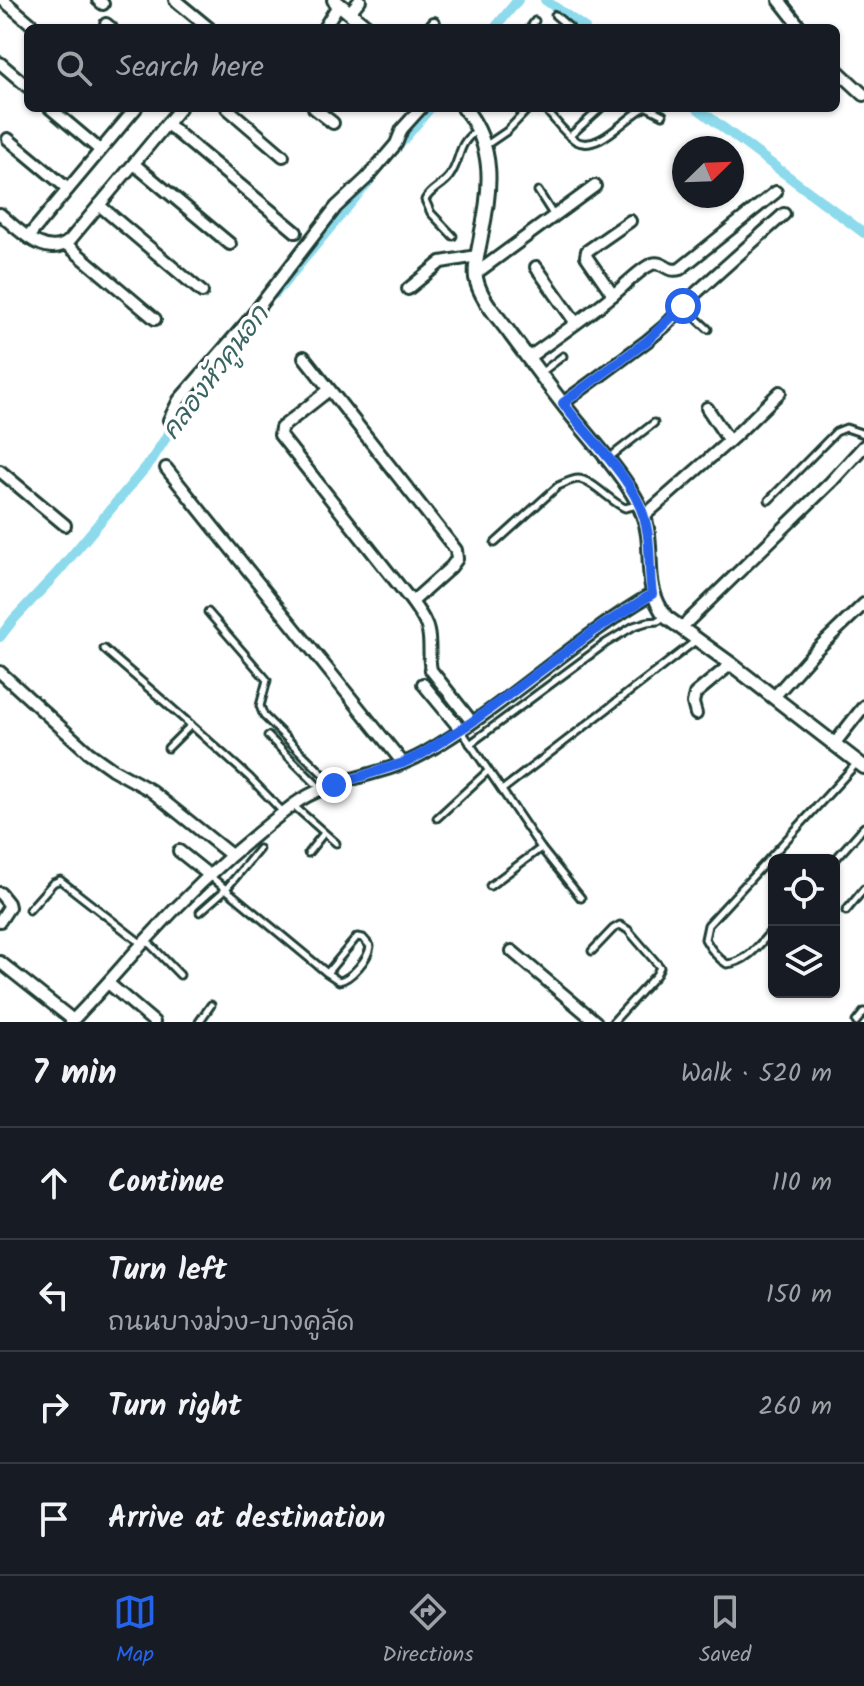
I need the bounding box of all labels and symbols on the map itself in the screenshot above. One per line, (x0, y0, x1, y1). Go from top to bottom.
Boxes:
north arrow (672, 136, 744, 208)
route start (665, 288, 701, 324)
water label: คลองหัวคูนอก (151, 296, 281, 449)
route end (316, 767, 352, 803)

